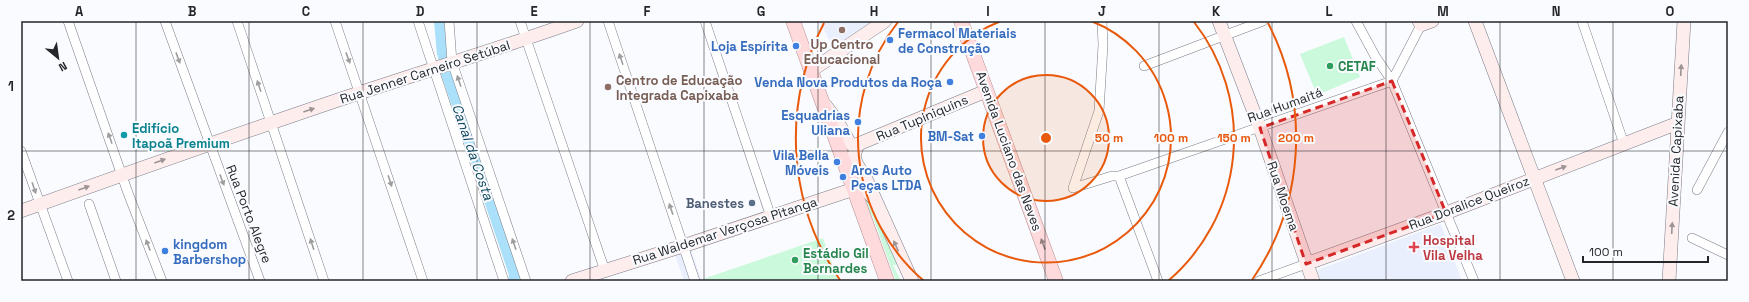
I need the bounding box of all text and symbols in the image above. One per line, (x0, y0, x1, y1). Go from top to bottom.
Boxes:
text: A (75, 3, 84, 20)
text: B (188, 3, 197, 20)
text: C (302, 3, 310, 20)
text: D (416, 3, 425, 20)
text: E (530, 3, 538, 20)
text: F (644, 3, 651, 20)
text: G (757, 3, 765, 20)
text: H (870, 3, 878, 20)
text: I (986, 3, 990, 20)
text: J (1098, 3, 1106, 20)
text: K (1212, 3, 1221, 20)
text: L (1325, 3, 1333, 20)
text: M (1437, 3, 1449, 20)
text: N (1552, 3, 1560, 20)
text: O (1666, 3, 1675, 20)
marker: Up Centro Educacional (837, 25, 847, 35)
place label: Fermacol Materiais de Construção (898, 25, 1017, 57)
marker: Fermacol Materiais de Construção (885, 35, 895, 45)
street label: Rua Jenner Carneiro Setúbal (338, 36, 512, 108)
place label: Up Centro Educacional (804, 36, 880, 68)
north arrow (38, 38, 78, 78)
place label: Loja Espírita (711, 38, 788, 55)
marker: Loja Espírita (791, 41, 801, 51)
one-way arrow (175, 52, 181, 64)
one-way arrow (346, 52, 352, 64)
one-way arrow (617, 53, 623, 65)
place label: CETAF (1338, 58, 1376, 75)
text: N (56, 59, 69, 75)
marker: CETAF (1325, 61, 1335, 71)
one-way arrow (1677, 64, 1684, 76)
street label: Avenida Luciano das Neves (972, 69, 1046, 233)
place label: Centro de Educação Integrada Capixaba (616, 72, 742, 104)
place label: Venda Nova Produtos da Roça (754, 74, 942, 91)
one-way arrow (456, 75, 462, 87)
marker: Venda Nova Produtos da Roça (945, 77, 955, 87)
text: 1 (8, 78, 14, 95)
one-way arrow (256, 79, 262, 91)
marker: Centro de Educação Integrada Capixaba (603, 82, 613, 92)
street label: Rua Humaitá (1245, 83, 1325, 126)
street label: Rua Tupiniquins (873, 91, 971, 145)
street label: Avenida Capixaba (1665, 95, 1687, 207)
water label: Canal da Costa (448, 101, 498, 203)
one-way arrow (303, 107, 315, 113)
place label: Esquadrias Uliana (781, 107, 850, 139)
marker: Esquadrias Uliana (853, 117, 863, 127)
place label: Edifício Itapoã Premium (132, 120, 230, 152)
place label: BM-Sat (927, 128, 974, 145)
marker: Edifício Itapoã Premium (119, 130, 129, 140)
text: 50 m (1095, 130, 1123, 146)
text: 100 m (1154, 130, 1188, 146)
text: 150 m (1217, 130, 1251, 146)
text: 200 m (1278, 130, 1314, 146)
one-way arrow (106, 131, 112, 143)
marker: BM-Sat (977, 131, 987, 141)
centre of rings (1039, 131, 1053, 145)
place label: Vila Bella Móveis (773, 147, 829, 179)
marker: Vila Bella Móveis (832, 157, 842, 167)
one-way arrow (154, 158, 166, 164)
street label: Rua Moema (1263, 159, 1303, 234)
street label: Rua Porto Alegre (222, 162, 276, 266)
place label: Aros Auto Peças LTDA (851, 162, 922, 194)
one-way arrow (1555, 164, 1567, 170)
marker: Aros Auto Peças LTDA (838, 172, 848, 182)
street label: Rua Doralice Queiroz (1406, 172, 1532, 234)
one-way arrow (220, 174, 226, 186)
one-way arrow (387, 175, 393, 187)
one-way arrow (31, 182, 37, 194)
one-way arrow (79, 185, 91, 191)
street label: Rua Waldemar Verçosa Pitanga (631, 193, 820, 269)
place label: Banestes (686, 195, 744, 212)
marker: Banestes (747, 198, 757, 208)
one-way arrow (668, 203, 674, 215)
text: 2 (7, 207, 15, 224)
one-way arrow (1668, 222, 1675, 234)
place label: Hospital Vila Velha (1423, 232, 1483, 264)
place label: kingdom Barbershop (173, 236, 246, 268)
one-way arrow (144, 238, 150, 250)
one-way arrow (309, 238, 315, 250)
one-way arrow (511, 238, 517, 250)
one-way arrow (1040, 238, 1046, 250)
scale bar (1583, 238, 1708, 264)
one-way arrow (893, 240, 899, 251)
marker: Hospital Vila Velha (1408, 241, 1420, 253)
text: 100 m (1589, 244, 1623, 260)
place label: Estádio Gil Bernardes (803, 245, 869, 277)
marker: kingdom Barbershop (160, 246, 170, 256)
marker: Estádio Gil Bernardes (790, 255, 800, 265)

